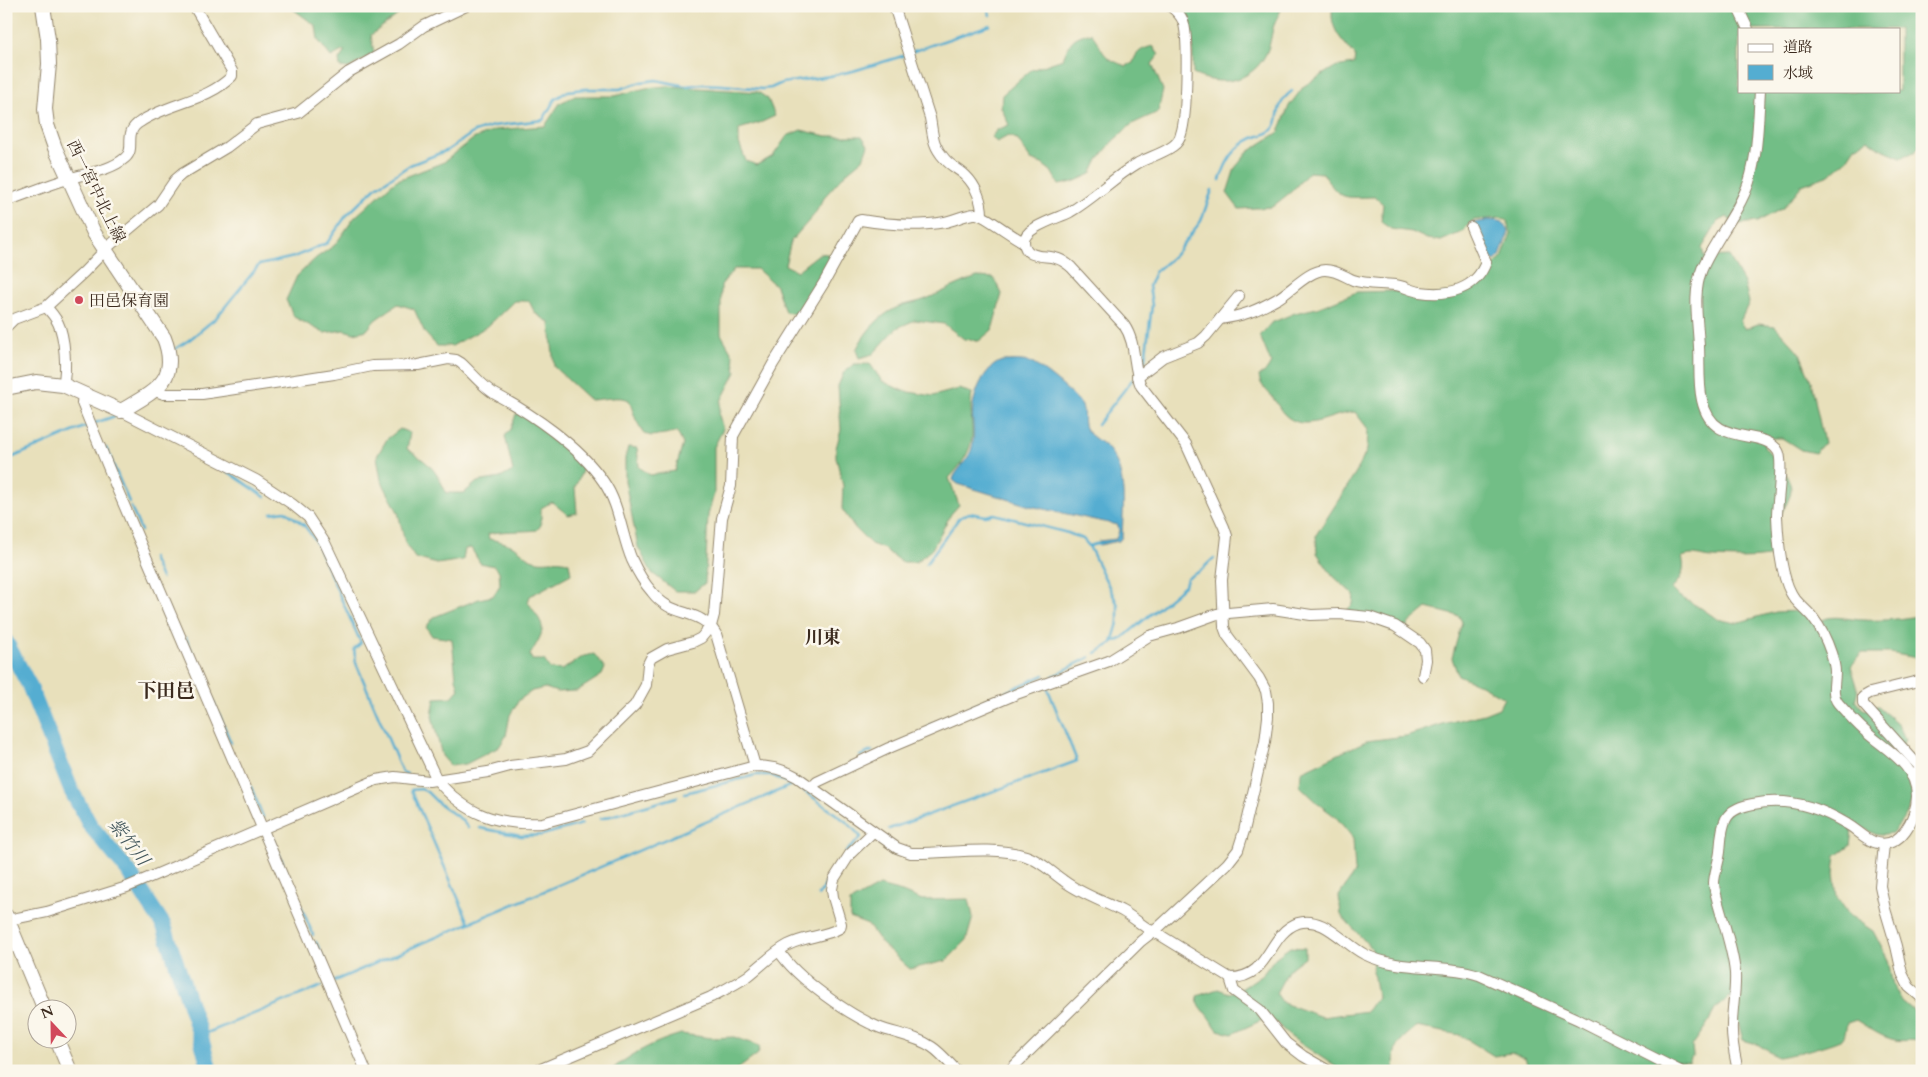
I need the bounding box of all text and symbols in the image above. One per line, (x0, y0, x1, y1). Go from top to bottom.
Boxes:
legend (1738, 28, 1900, 92)
text: 道路 (1783, 37, 1813, 57)
text: 水域 (1783, 63, 1813, 83)
street label: 西一宮中北上線 (62, 136, 131, 247)
place label: 田邑保育園 (89, 290, 169, 312)
marker: 田邑保育園 (73, 294, 85, 306)
district label: 川東 (805, 625, 841, 650)
district label: 下田邑 (137, 678, 195, 704)
water label: 紫竹川 (102, 813, 156, 873)
north arrow (28, 1000, 78, 1050)
text: N (38, 1001, 57, 1023)

